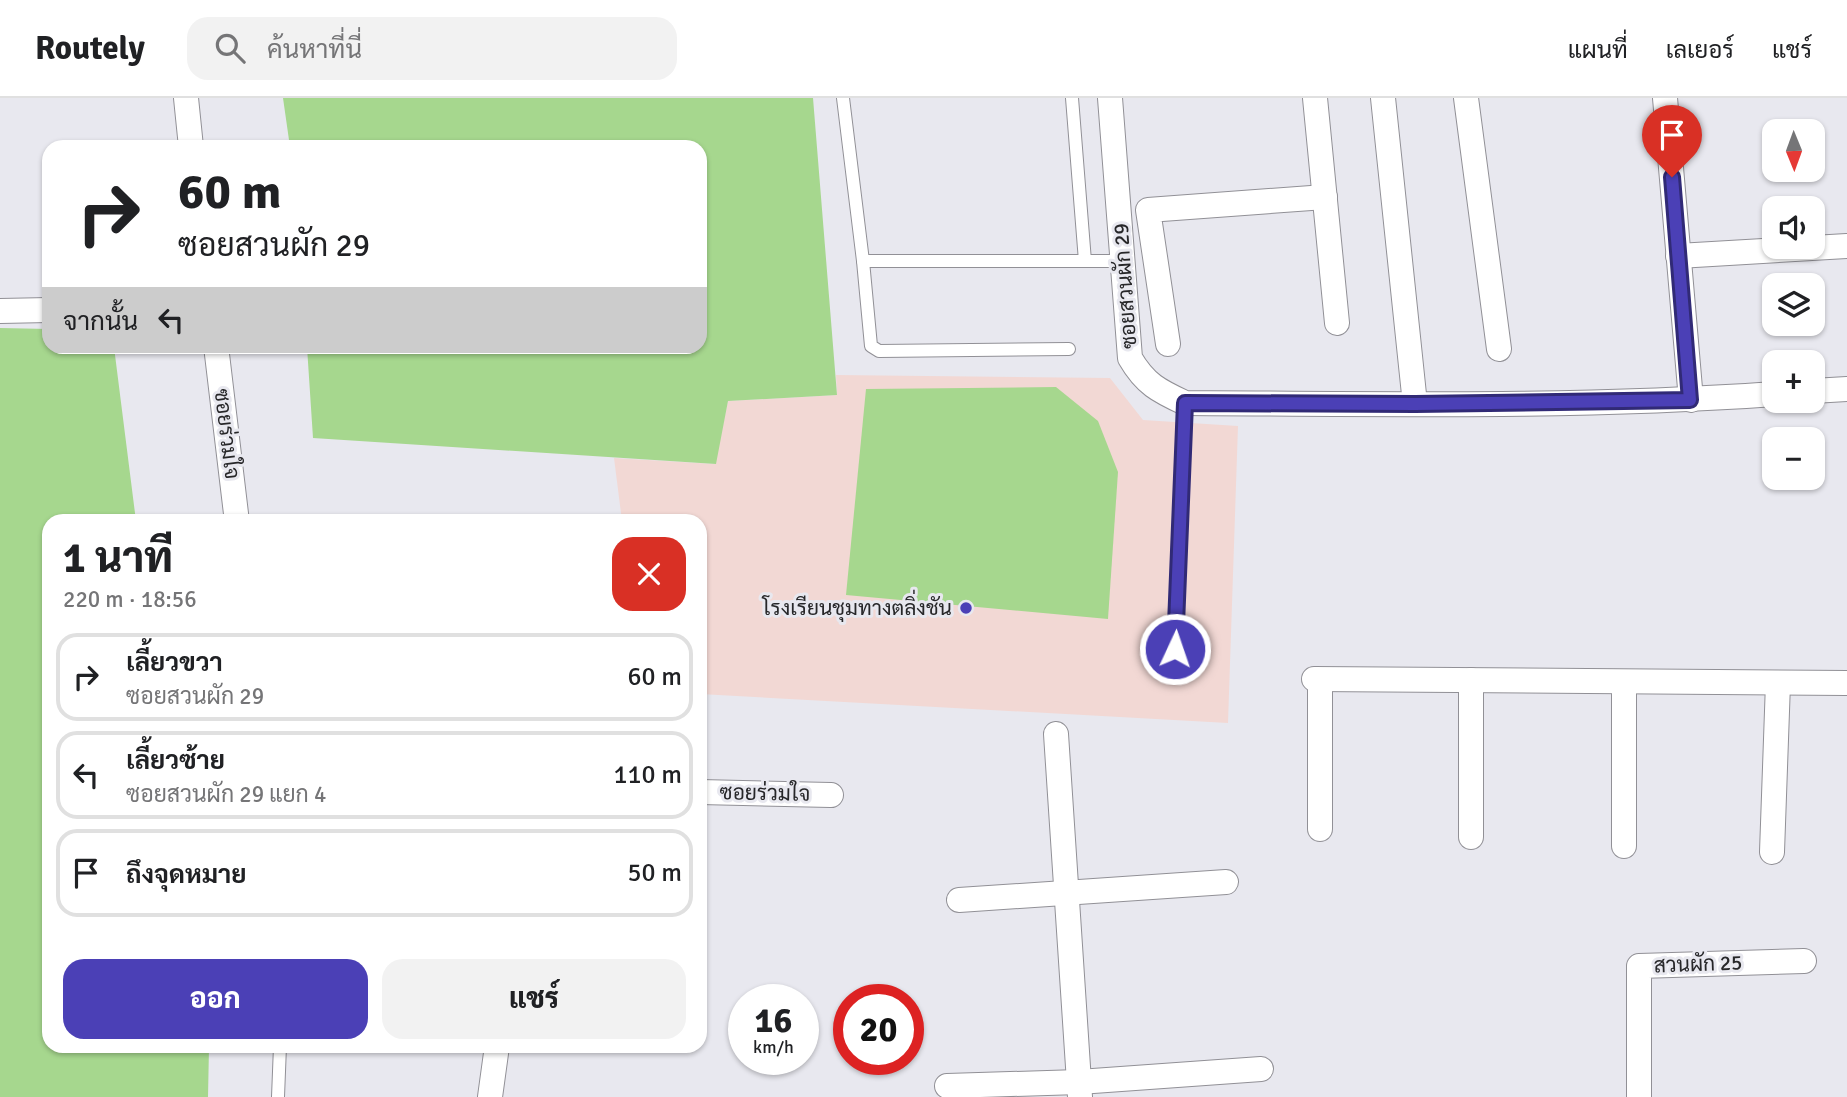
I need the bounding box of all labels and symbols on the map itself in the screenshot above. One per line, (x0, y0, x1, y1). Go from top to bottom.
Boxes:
pin (1642, 105, 1702, 177)
north arrow (1762, 119, 1825, 182)
street label: ซอยสวนผัก 29 (1108, 222, 1142, 350)
street label: ซอยร่วมใจ (209, 387, 245, 481)
place label: โรงเรียนชุมทางตลิ่งชัน (762, 589, 952, 622)
marker: โรงเรียนชุมทางตลิ่งชัน (958, 600, 974, 616)
position arrow (1138, 612, 1212, 686)
street label: ซอยร่วมใจ (719, 779, 811, 807)
street label: สวนผัก 25 (1653, 949, 1743, 979)
speed limit sign: 20 (833, 984, 924, 1075)

